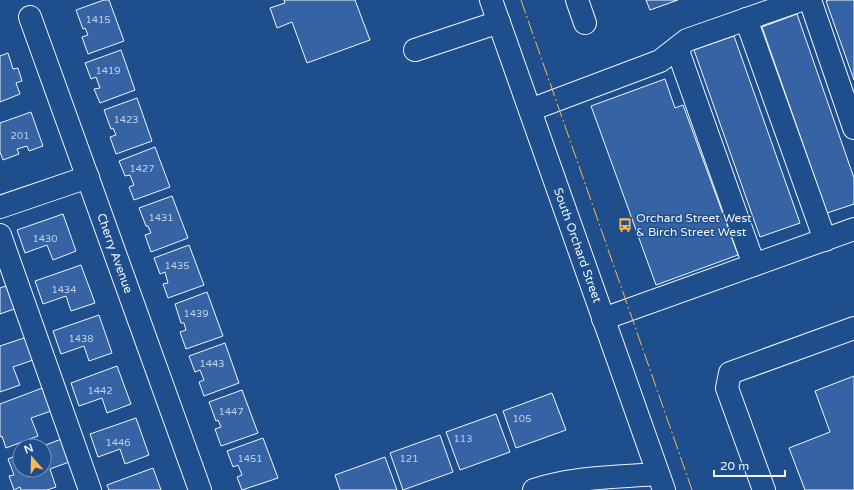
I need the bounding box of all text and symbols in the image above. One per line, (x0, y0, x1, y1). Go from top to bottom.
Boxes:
house number: 1415 (85, 14, 111, 26)
house number: 1419 (95, 65, 121, 77)
house number: 1423 (113, 114, 139, 126)
house number: 201 (11, 130, 29, 142)
house number: 1427 (129, 163, 155, 175)
street label: South Orchard Street (551, 186, 604, 305)
street label: Cherry Avenue (94, 211, 136, 295)
place label: Orchard Street West & Birch Street West (636, 211, 752, 239)
house number: 1431 (148, 212, 174, 224)
bus stop icon: Orchard Street West & Birch Street West (617, 217, 633, 233)
house number: 1430 (32, 233, 58, 245)
house number: 1435 (164, 260, 190, 272)
house number: 1434 (51, 284, 77, 296)
house number: 1439 (183, 308, 209, 320)
house number: 1438 (68, 333, 94, 345)
house number: 1443 (199, 358, 225, 370)
house number: 1442 (87, 385, 113, 397)
house number: 1447 (218, 406, 244, 418)
house number: 105 (513, 413, 531, 425)
house number: 113 (454, 433, 472, 445)
house number: 1446 (105, 437, 131, 449)
north arrow (12, 438, 52, 478)
text: N (22, 441, 35, 457)
scale bar (714, 452, 785, 478)
house number: 1451 (237, 453, 263, 465)
house number: 121 (400, 453, 418, 465)
text: 20 m (720, 459, 749, 473)

